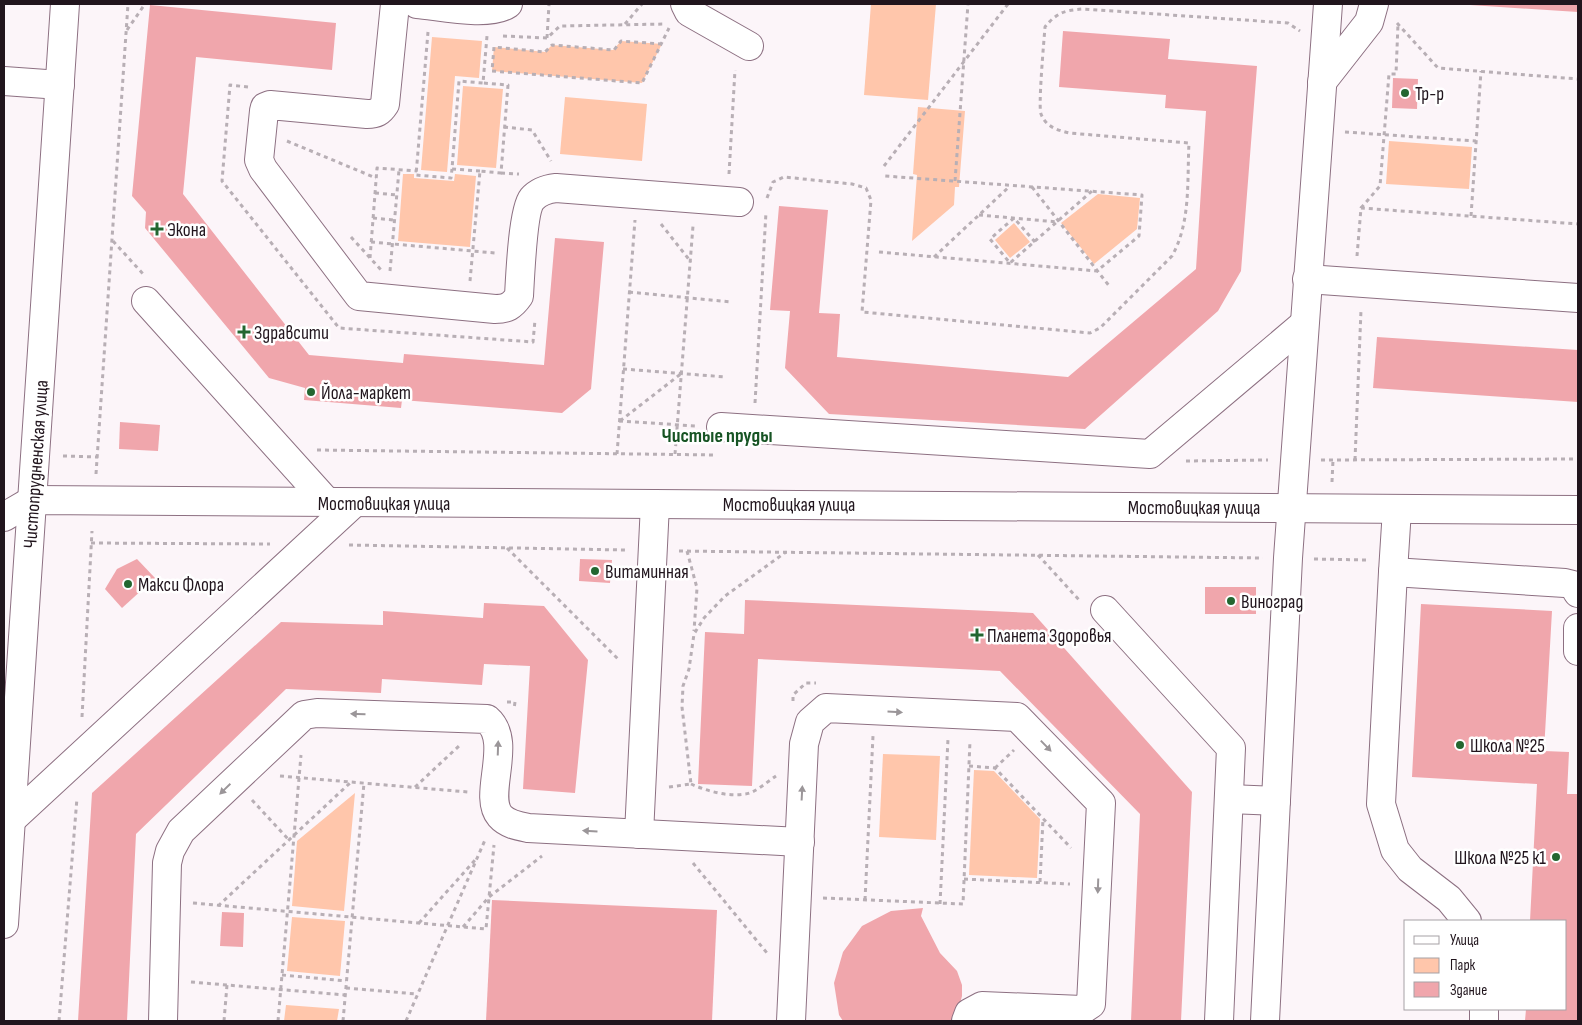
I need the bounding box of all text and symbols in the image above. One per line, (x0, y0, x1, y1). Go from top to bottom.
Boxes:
place label: Тр-р (1415, 83, 1444, 106)
marker: Тр-р (1399, 87, 1411, 99)
place label: Экона (167, 219, 206, 242)
marker: Экона (151, 223, 163, 235)
place label: Здравсити (254, 322, 329, 345)
marker: Здравсити (238, 326, 250, 338)
street label: Чистопрудненская улица (19, 379, 54, 549)
place label: Йола-маркет (321, 382, 411, 405)
marker: Йола-маркет (305, 386, 317, 398)
district label: Чистые пруды (662, 424, 772, 448)
street label: Мостовицкая улица (318, 493, 450, 516)
street label: Мостовицкая улица (723, 494, 855, 517)
street label: Мостовицкая улица (1128, 497, 1260, 520)
place label: Витаминная (605, 561, 689, 584)
marker: Витаминная (589, 565, 601, 577)
place label: Макси Флора (138, 574, 224, 597)
marker: Макси Флора (122, 578, 134, 590)
place label: Виноград (1241, 591, 1303, 614)
marker: Виноград (1225, 595, 1237, 607)
place label: Планета Здоровья (987, 625, 1112, 648)
marker: Планета Здоровья (971, 629, 983, 641)
one-way arrow (888, 708, 904, 716)
one-way arrow (350, 710, 366, 718)
place label: Школа №25 (1470, 735, 1545, 758)
marker: Школа №25 (1454, 739, 1466, 751)
one-way arrow (494, 740, 502, 756)
one-way arrow (1040, 740, 1052, 752)
one-way arrow (219, 783, 231, 795)
one-way arrow (798, 785, 806, 801)
one-way arrow (582, 827, 598, 835)
place label: Школа №25 к1 (1454, 847, 1546, 870)
marker: Школа №25 к1 (1550, 851, 1562, 863)
one-way arrow (1093, 878, 1101, 894)
legend (1404, 920, 1567, 1010)
text: Улица (1450, 931, 1479, 950)
text: Парк (1450, 956, 1476, 975)
text: Здание (1450, 981, 1487, 1000)

